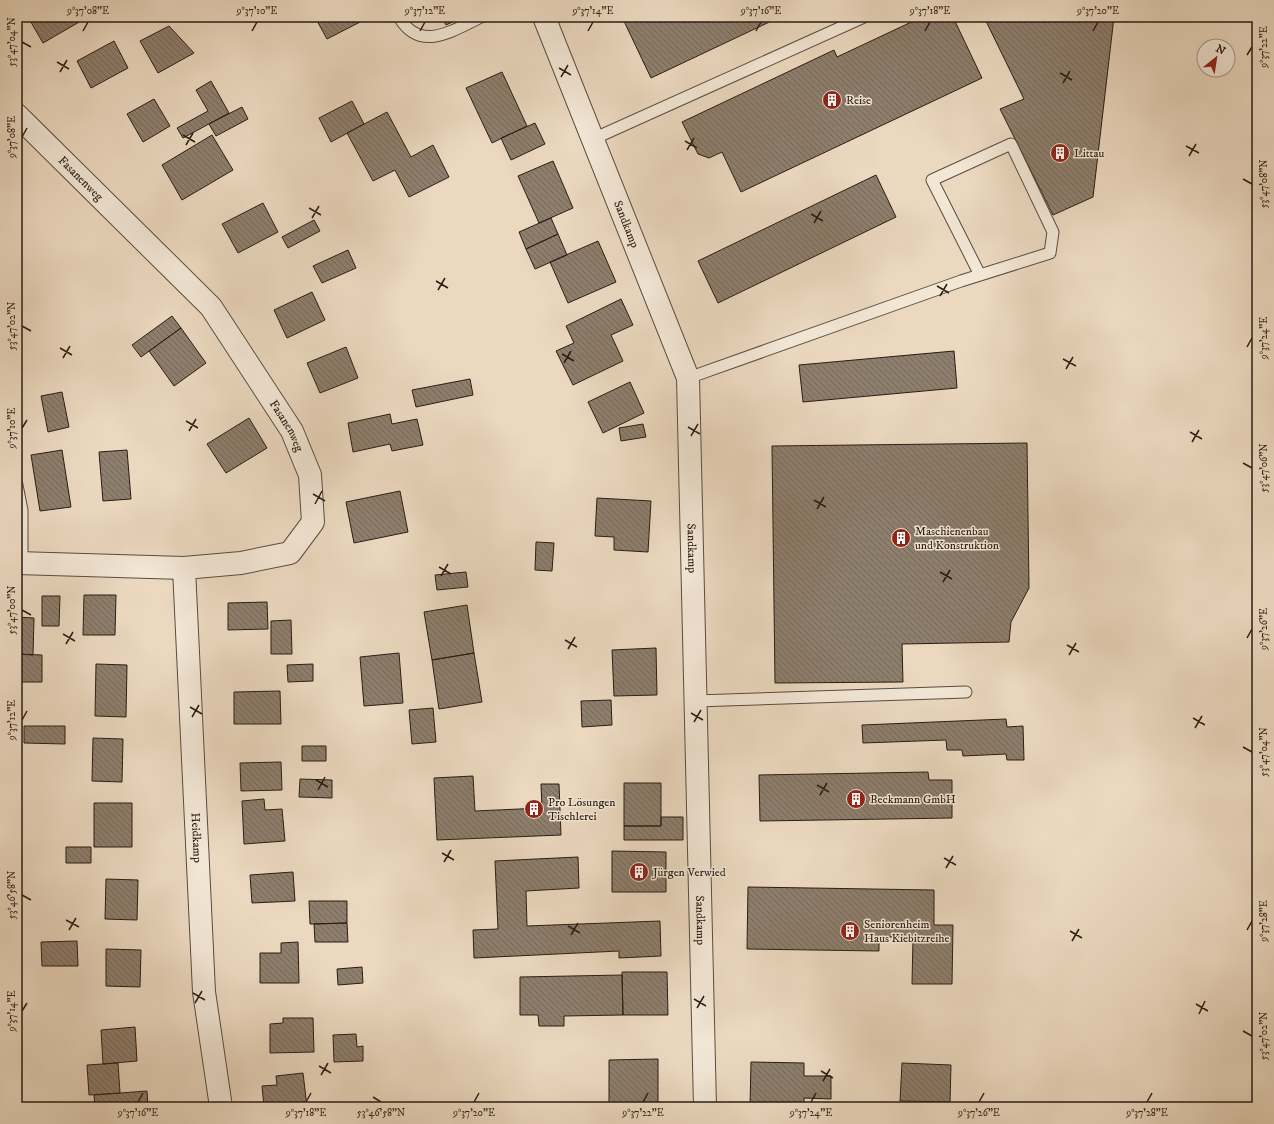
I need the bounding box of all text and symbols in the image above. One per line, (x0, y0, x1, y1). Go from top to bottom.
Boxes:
text: 9°37'08"E (66, 5, 109, 17)
text: 9°37'10"E (236, 5, 277, 17)
text: 9°37'12"E (404, 5, 445, 17)
text: 9°37'14"E (571, 5, 614, 17)
text: 9°37'16"E (740, 5, 781, 17)
text: 9°37'18"E (909, 5, 950, 17)
text: 9°37'20"E (1076, 5, 1119, 17)
text: 53°47'04"N (6, 17, 18, 67)
text: 9°37'22"E (1258, 26, 1270, 69)
north arrow (1196, 38, 1236, 78)
text: N (1213, 42, 1228, 59)
building icon: Reise (821, 89, 843, 111)
place label: Reise (846, 93, 871, 108)
text: 9°37'08"E (6, 116, 18, 159)
building icon: Littau (1049, 142, 1071, 164)
place label: Littau (1074, 146, 1104, 161)
street label: Fasanenweg (55, 153, 106, 204)
text: 53°47'08"N (1258, 160, 1270, 208)
street label: Sandkamp (610, 198, 642, 250)
text: 53°47'02"N (6, 302, 18, 350)
text: 9°37'24"E (1258, 317, 1270, 360)
street label: Fasanenweg (266, 397, 307, 454)
text: 9°37'10"E (6, 408, 18, 449)
text: 53°47'06"N (1258, 444, 1270, 492)
street label: Sandkamp (683, 523, 700, 573)
place label: Maschienenbau und Konstruktion (915, 524, 1000, 553)
building icon: Maschienenbau und Konstruktion (890, 527, 912, 549)
text: 53°47'00"N (6, 585, 18, 635)
text: 9°37'26"E (1258, 608, 1270, 651)
text: 9°37'12"E (6, 700, 18, 741)
text: 53°47'04"N (1258, 727, 1270, 777)
building icon: Beckmann GmbH (845, 788, 867, 810)
place label: Beckmann GmbH (870, 792, 956, 807)
place label: Pro Lösungen Tischlerei (548, 795, 616, 824)
building icon: Pro Lösungen Tischlerei (523, 798, 545, 820)
street label: Heidkamp (188, 812, 205, 863)
building icon: Jürgen Verwied (628, 861, 650, 883)
place label: Jürgen Verwied (652, 865, 726, 880)
text: 53°46'58"N (6, 871, 18, 919)
street label: Sandkamp (692, 895, 708, 945)
text: 9°37'28"E (1258, 900, 1270, 943)
place label: Seniorenheim Haus Kiebitzreihe (864, 917, 950, 946)
building icon: Seniorenheim Haus Kiebitzreihe (839, 920, 861, 942)
text: 9°37'14"E (6, 990, 18, 1033)
text: 53°47'02"N (1258, 1012, 1270, 1060)
text: 9°37'16"E (117, 1107, 158, 1119)
text: 9°37'18"E (285, 1107, 326, 1119)
text: 53°46'58"N (357, 1107, 405, 1119)
text: 9°37'20"E (452, 1107, 495, 1119)
text: 9°37'22"E (621, 1107, 664, 1119)
text: 9°37'24"E (789, 1107, 832, 1119)
text: 9°37'26"E (957, 1107, 1000, 1119)
text: 9°37'28"E (1125, 1107, 1168, 1119)

